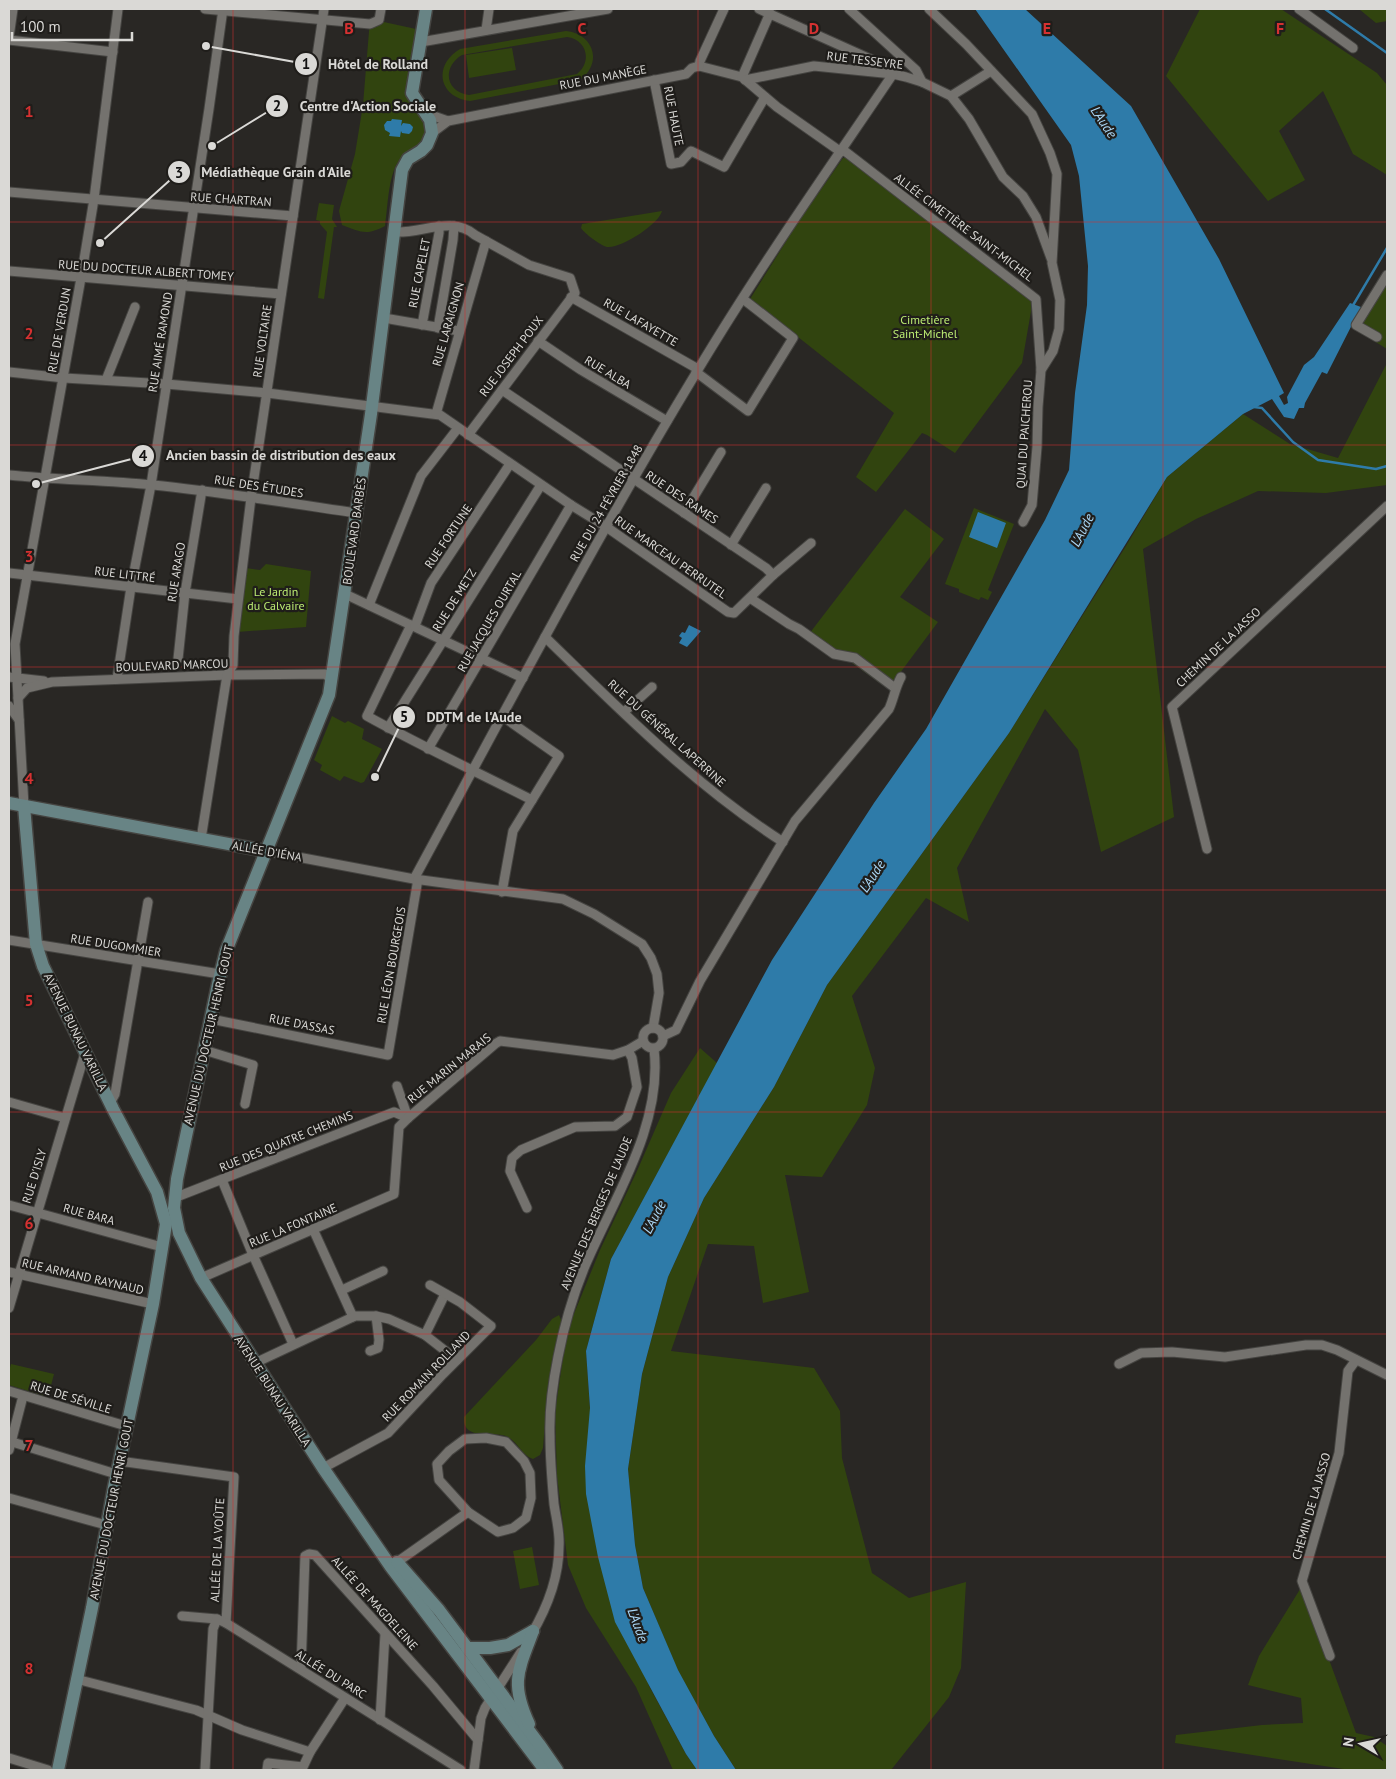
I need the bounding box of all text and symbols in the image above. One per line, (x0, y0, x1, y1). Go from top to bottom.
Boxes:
scale bar (12, 10, 132, 42)
text: 100 m (20, 17, 61, 36)
text: B (344, 18, 354, 38)
text: C (578, 18, 587, 38)
text: D (809, 18, 819, 38)
text: E (1043, 18, 1051, 38)
text: F (1276, 18, 1284, 38)
street label: RUE TESSEYRE (826, 48, 904, 72)
callout: Hôtel de Rolland (293, 49, 438, 78)
text: 1 (302, 54, 310, 73)
text: Hôtel de Rolland (328, 55, 428, 73)
street label: RUE DU MANÈGE (558, 61, 648, 93)
street label: RUE HAUTE (661, 85, 687, 147)
callout: Centre d'Action Sociale (264, 92, 446, 121)
text: 2 (273, 96, 281, 115)
text: Centre d'Action Sociale (300, 97, 436, 115)
text: 1 (24, 101, 34, 121)
water label: L'Aude (1087, 102, 1122, 142)
callout: Médiathèque Grain d'Aile (166, 158, 361, 187)
text: 3 (175, 163, 183, 182)
text: Médiathèque Grain d'Aile (201, 163, 351, 181)
street label: ALLÉE CIMETIÈRE SAINT-MICHEL (891, 170, 1037, 284)
street label: RUE CHARTRAN (190, 189, 272, 209)
street label: RUE CAPELET (405, 237, 433, 309)
street label: RUE DU DOCTEUR ALBERT TOMEY (58, 256, 235, 284)
street label: RUE LARAIGNON (429, 280, 467, 368)
street label: RUE DE VERDUN (44, 286, 74, 374)
street label: RUE AIMÉ RAMOND (145, 291, 175, 393)
street label: RUE LAFAYETTE (601, 295, 681, 349)
street label: RUE VOLTAIRE (249, 303, 275, 379)
street label: RUE JOSEPH POUX (476, 312, 547, 399)
park label: Cimetière Saint-Michel (893, 312, 958, 341)
text: 2 (24, 323, 34, 343)
street label: RUE ALBA (582, 352, 634, 392)
street label: QUAI DU PAICHEROU (1013, 379, 1035, 489)
callout: Ancien bassin de distribution des eaux (131, 441, 406, 470)
street label: RUE DU 24 FÉVRIER 1848 (566, 442, 646, 564)
text: 4 (139, 446, 148, 465)
text: Ancien bassin de distribution des eaux (166, 446, 397, 464)
street label: RUE DES RAMES (643, 467, 721, 527)
street label: RUE DES ÉTUDES (213, 472, 305, 500)
street label: BOULEVARD BARBÈS (339, 476, 369, 586)
street label: RUE FORTUNE (421, 501, 475, 571)
water label: L'Aude (1066, 510, 1098, 550)
street label: RUE MARCEAU PERRUTEL (612, 513, 730, 601)
street label: RUE ARAGO (164, 541, 188, 603)
text: 3 (24, 546, 34, 566)
street label: RUE LITTRÉ (94, 563, 156, 585)
street label: RUE DE METZ (429, 566, 479, 634)
street label: RUE JACQUES OURTAL (454, 567, 524, 675)
park label: Le Jardin du Calvaire (247, 584, 305, 613)
street label: CHEMIN DE LA JASSO (1172, 604, 1264, 690)
street label: BOULEVARD MARCOU (115, 656, 229, 674)
street label: RUE DU GÉNÉRAL LAPERRINE (605, 676, 729, 790)
callout: DDTM de l'Aude (391, 702, 531, 731)
text: 5 (400, 707, 408, 726)
text: DDTM de l'Aude (426, 708, 522, 726)
text: 4 (24, 768, 34, 788)
street label: ALLÉE D'IÉNA (231, 837, 303, 865)
water label: L'Aude (855, 856, 889, 896)
street label: RUE LÉON BOURGEOIS (373, 905, 409, 1025)
street label: RUE DUGOMMIER (69, 930, 163, 960)
street label: AVENUE DU DOCTEUR HENRI GOUT (180, 943, 236, 1127)
street label: AVENUE BUNAU VARILLA (41, 971, 111, 1093)
text: 5 (24, 990, 34, 1010)
street label: RUE D'ASSAS (268, 1010, 336, 1038)
street label: RUE MARIN MARAIS (404, 1030, 494, 1106)
street label: RUE DES QUATRE CHEMINS (217, 1107, 355, 1175)
street label: AVENUE DES BERGES DE L'AUDE (557, 1134, 635, 1292)
street label: RUE D'ISLY (19, 1147, 49, 1205)
water label: L'Aude (638, 1197, 670, 1237)
street label: RUE BARA (62, 1200, 116, 1228)
street label: RUE LA FONTAINE (247, 1200, 339, 1250)
text: 6 (24, 1213, 34, 1233)
street label: RUE ARMAND RAYNAUD (21, 1255, 145, 1297)
street label: RUE ROMAIN ROLLAND (379, 1327, 474, 1425)
street label: AVENUE BUNAU VARILLA (231, 1333, 315, 1449)
street label: RUE DE SÉVILLE (29, 1378, 113, 1416)
street label: AVENUE DU DOCTEUR HENRI GOUT (86, 1417, 136, 1601)
text: 7 (24, 1435, 34, 1455)
street label: CHEMIN DE LA JASSO (1289, 1451, 1333, 1561)
street label: ALLÉE DE LA VOÛTE (207, 1498, 227, 1602)
street label: ALLÉE DE MAGDELEINE (329, 1553, 421, 1653)
water label: L'Aude (624, 1605, 653, 1645)
street label: ALLÉE DU PARC (293, 1646, 369, 1702)
text: 8 (24, 1658, 34, 1678)
north arrow (1336, 1719, 1386, 1769)
text: N (1339, 1736, 1358, 1748)

